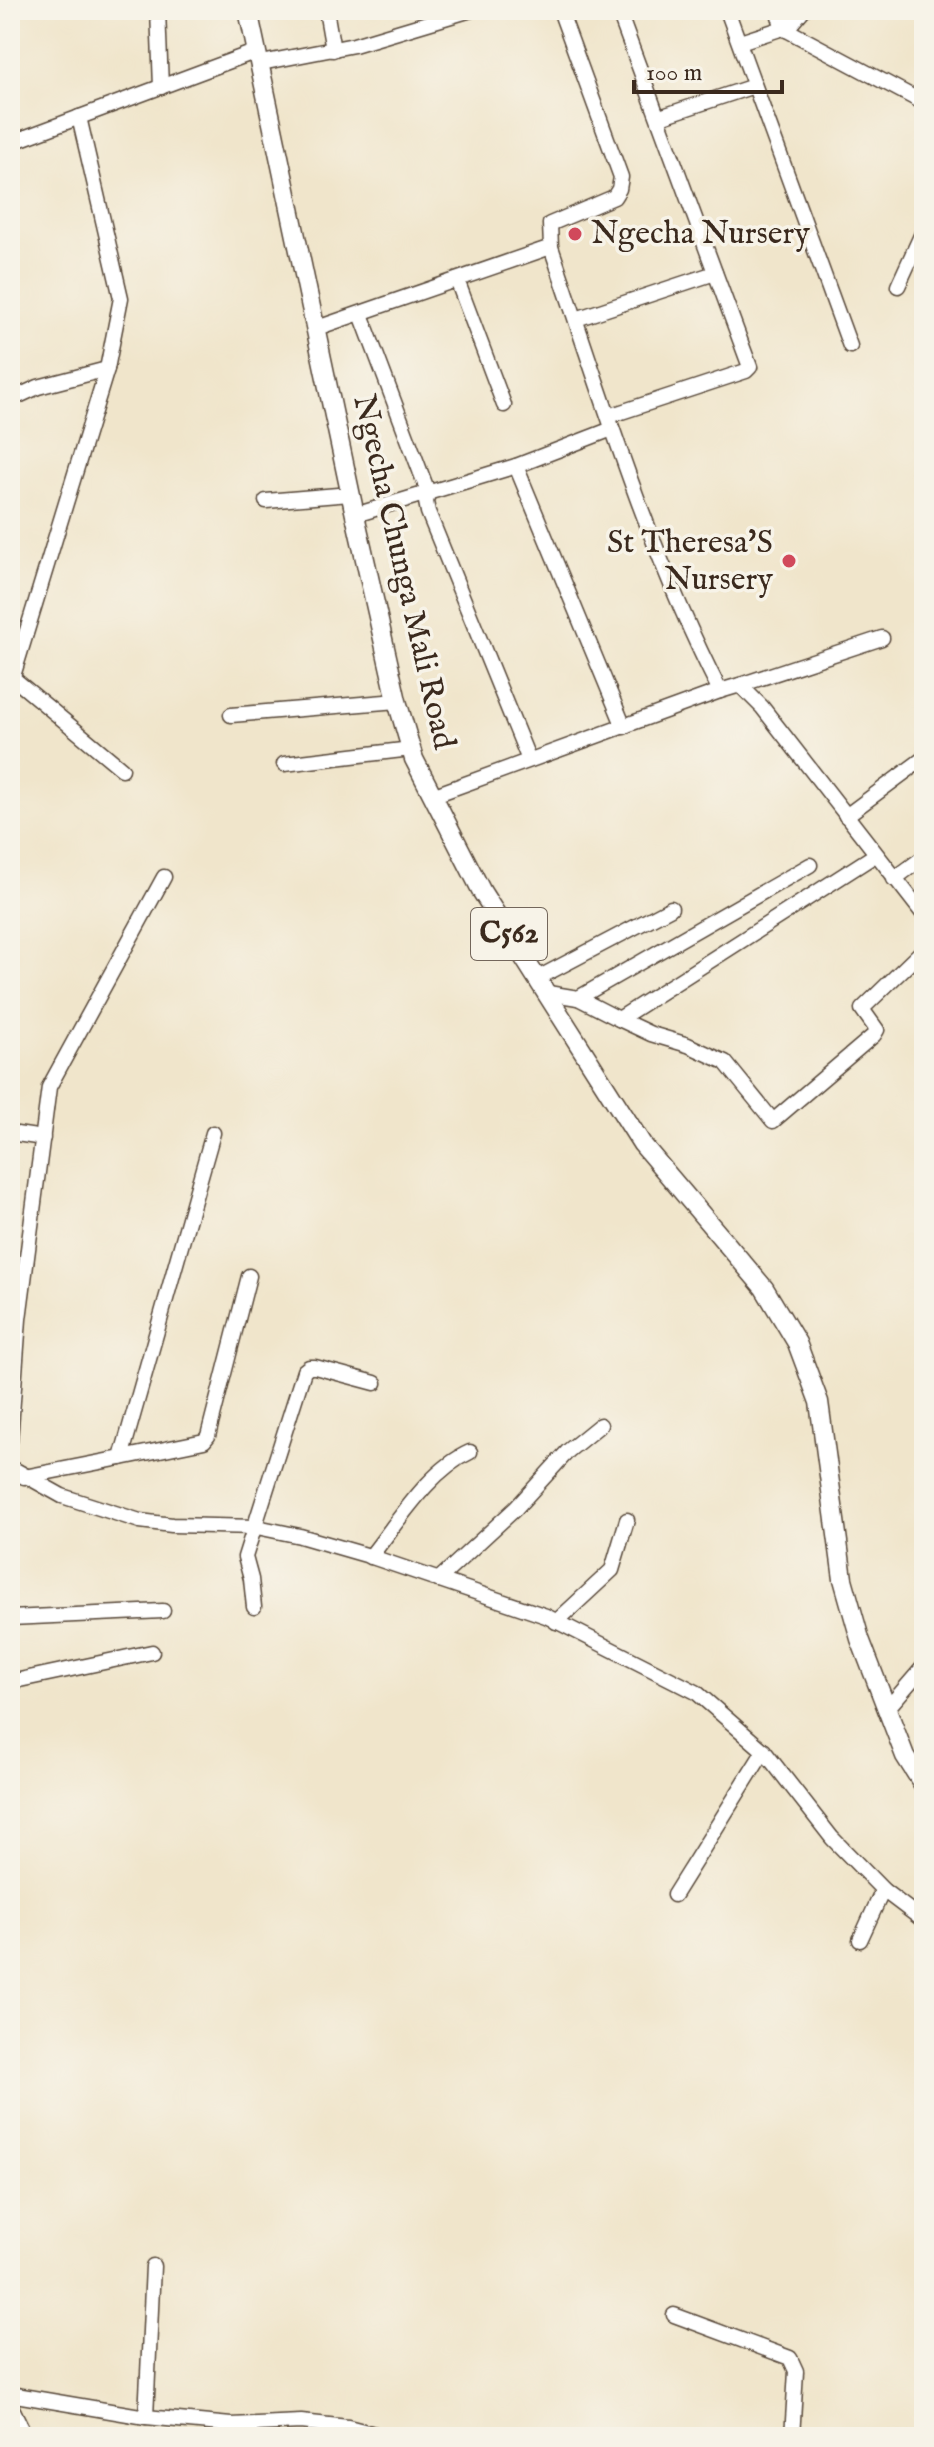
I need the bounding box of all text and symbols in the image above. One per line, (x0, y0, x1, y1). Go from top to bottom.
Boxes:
scale bar (634, 44, 782, 94)
text: 100 m (646, 58, 702, 89)
place label: Ngecha Nursery (591, 214, 810, 255)
marker: Ngecha Nursery (566, 225, 584, 243)
street label: Ngecha Chunga Mali Road (342, 391, 464, 754)
place label: St Theresa'S Nursery (607, 523, 773, 601)
marker: St Theresa'S Nursery (780, 552, 798, 570)
road number: C562 (471, 908, 547, 960)

